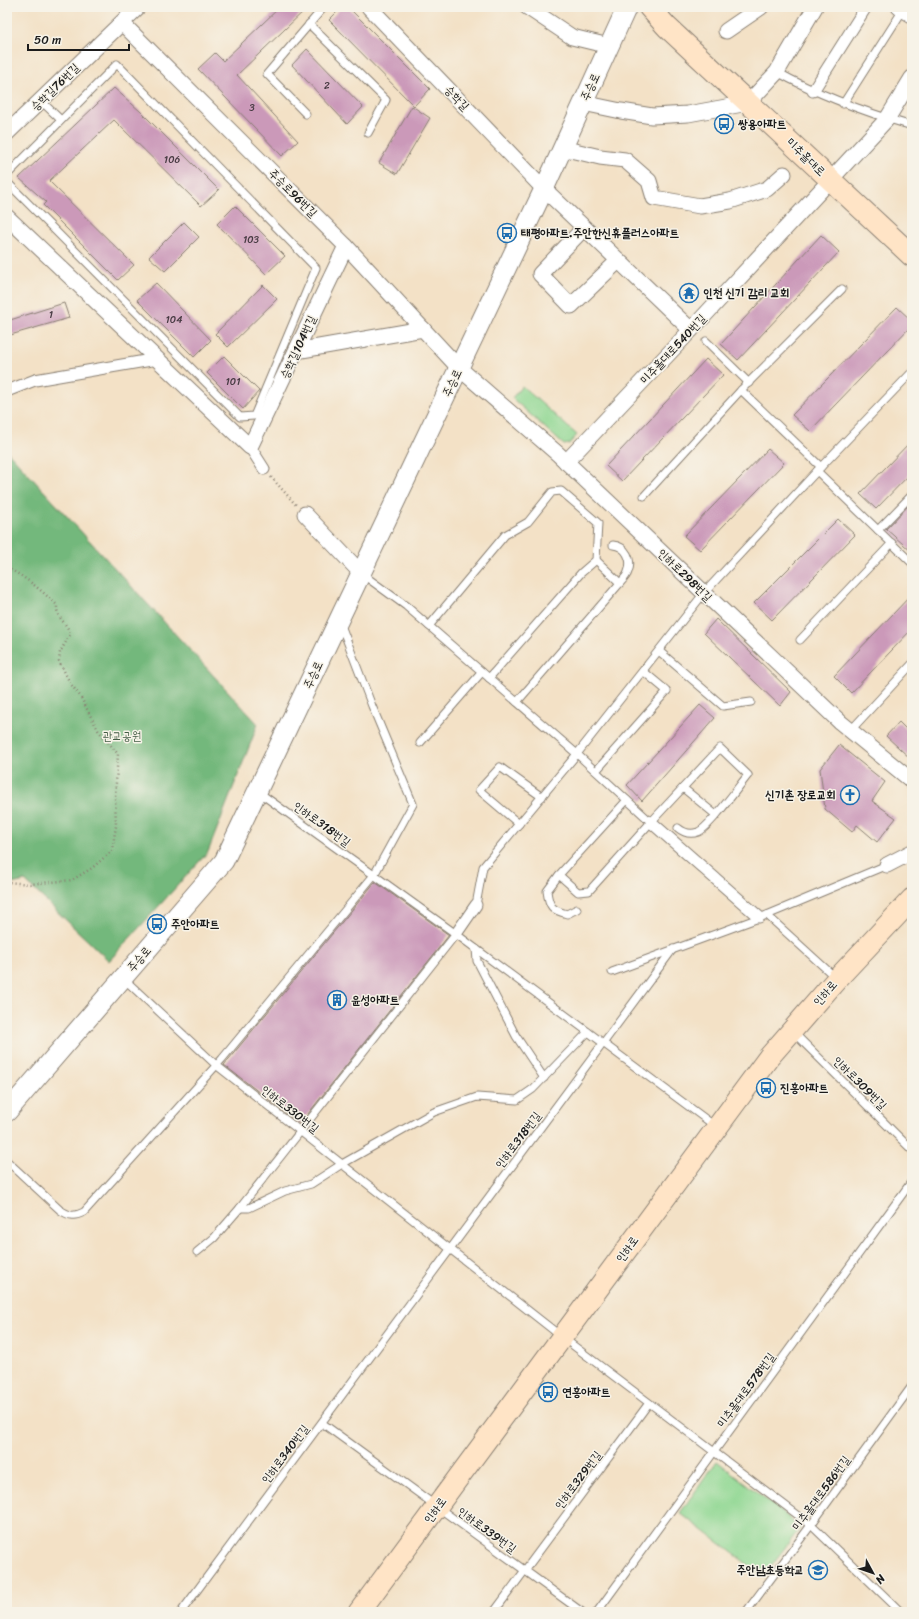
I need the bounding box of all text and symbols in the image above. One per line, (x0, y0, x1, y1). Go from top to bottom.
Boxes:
scale bar (28, 26, 129, 52)
text: 50 m (34, 29, 61, 51)
street label: 승학길76번길 (25, 57, 85, 116)
street label: 주승로 (574, 69, 606, 105)
house number: 2 (324, 77, 330, 95)
street label: 승학길 (439, 80, 475, 116)
house number: 3 (249, 99, 255, 117)
bus stop icon: 쌍용아파트 (713, 113, 735, 135)
place label: 쌍용아파트 (737, 113, 787, 135)
street label: 미추홀대로 (781, 132, 831, 182)
house number: 106 (164, 151, 180, 169)
street label: 주승로96번길 (263, 163, 323, 223)
bus stop icon: 태평아파트.주안한신휴플러스아파트 (496, 222, 518, 244)
place label: 태평아파트.주안한신휴플러스아파트 (521, 222, 679, 244)
house number: 103 (243, 231, 260, 249)
temple icon: 인천 신기 감리 교회 (678, 282, 700, 304)
place label: 인천 신기 감리 교회 (703, 282, 790, 304)
house number: 1 (49, 306, 53, 324)
street label: 미추홀대로540번길 (634, 308, 712, 389)
house number: 104 (166, 311, 182, 329)
street label: 승학길104번길 (274, 311, 323, 383)
street label: 주승로 (436, 365, 468, 401)
house number: 101 (226, 373, 240, 391)
street label: 인하로298번길 (652, 543, 718, 607)
street label: 주승로 (297, 657, 329, 693)
park label: 관교공원 (103, 725, 141, 747)
place label: 신기촌 장로교회 (765, 784, 836, 806)
church icon: 신기촌 장로교회 (839, 784, 861, 806)
street label: 인하로318번길 (288, 795, 356, 853)
bus stop icon: 주안아파트 (146, 913, 168, 935)
place label: 주안아파트 (171, 913, 220, 935)
street label: 주승로 (121, 941, 157, 977)
street label: 인하로 (807, 975, 843, 1011)
building icon: 윤성아파트 (326, 989, 348, 1011)
place label: 윤성아파트 (351, 989, 400, 1011)
street label: 인하로309번길 (828, 1051, 893, 1116)
bus stop icon: 진흥아파트 (755, 1077, 777, 1099)
place label: 진흥아파트 (780, 1077, 829, 1099)
street label: 인하로330번길 (256, 1079, 324, 1139)
street label: 인하로318번길 (489, 1106, 547, 1173)
street label: 인하로 (610, 1231, 644, 1267)
street label: 미추홀대로578번길 (711, 1347, 781, 1432)
bus stop icon: 연흥아파트 (537, 1381, 559, 1403)
place label: 연흥아파트 (562, 1381, 611, 1403)
street label: 인하로340번길 (255, 1419, 315, 1489)
street label: 인하로329번길 (548, 1445, 608, 1514)
street label: 미추홀대로586번길 (786, 1450, 856, 1535)
street label: 인하로 (418, 1492, 452, 1528)
street label: 인하로339번길 (453, 1501, 522, 1559)
north arrow (853, 1553, 893, 1593)
place label: 주안남초등학교 (736, 1559, 804, 1581)
school or university icon: 주안남초등학교 (807, 1559, 829, 1581)
text: N (870, 1569, 891, 1588)

